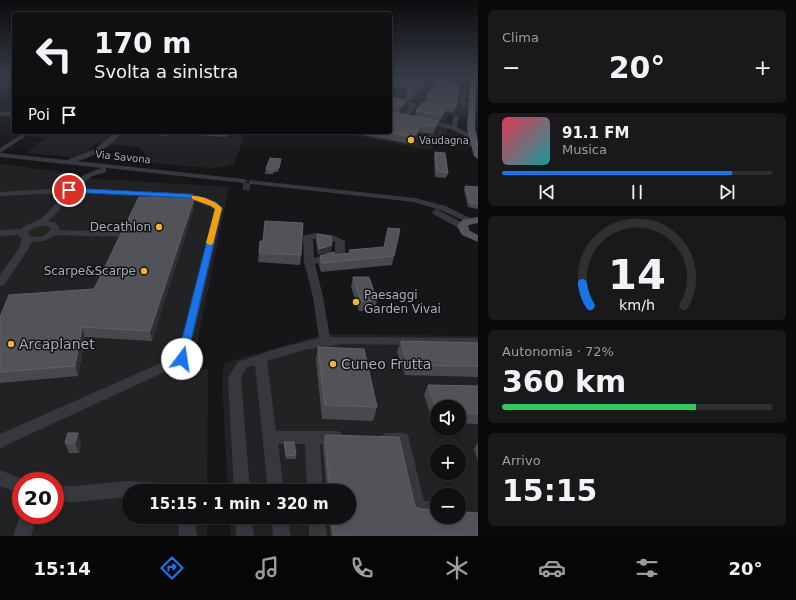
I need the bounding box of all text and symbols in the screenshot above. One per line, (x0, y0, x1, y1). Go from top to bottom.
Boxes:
text: 170 m (94, 27, 191, 60)
icon: left (28, 28, 80, 80)
text: Clima (502, 30, 539, 45)
text: 20° (609, 50, 665, 85)
text: − (502, 55, 520, 80)
text: + (754, 55, 772, 80)
text: Svolta a sinistra (94, 61, 238, 82)
icon: arrive (58, 104, 80, 126)
text: Poi (28, 106, 50, 124)
text: 91.1 FM (562, 124, 629, 142)
marker: Vaudagna (406, 135, 416, 145)
place label: Vaudagna (419, 135, 469, 146)
text: Musica (562, 142, 607, 157)
street label: Via Savona (95, 149, 151, 165)
pin (52, 173, 86, 207)
icon: arrive (58, 179, 80, 201)
icon: previous (536, 181, 558, 203)
icon: pause (626, 181, 648, 203)
icon: next (716, 181, 738, 203)
place label: Decathlon (90, 220, 151, 234)
marker: Decathlon (154, 222, 164, 232)
text: 14 (608, 250, 666, 299)
place label: Scarpe&Scarpe (44, 264, 136, 278)
marker: Scarpe&Scarpe (139, 266, 149, 276)
place label: Paesaggi Garden Vivai (364, 288, 441, 316)
marker: Paesaggi Garden Vivai (351, 297, 361, 307)
text: km/h (619, 297, 655, 313)
place label: Arcaplanet (19, 336, 95, 352)
position arrow (161, 338, 203, 380)
marker: Arcaplanet (6, 339, 16, 349)
text: Autonomia · 72% (502, 344, 614, 359)
place label: Cuneo Frutta (341, 356, 431, 372)
marker: Cuneo Frutta (328, 359, 338, 369)
text: 360 km (502, 364, 626, 399)
map controls (430, 400, 466, 524)
button: sound (430, 400, 466, 436)
button: + (430, 444, 466, 480)
text: Arrivo (502, 453, 541, 468)
speed limit sign: 20 (12, 472, 64, 524)
text: 15:15 (502, 473, 598, 508)
button: − (430, 488, 466, 524)
text: 15:15 · 1 min · 320 m (149, 495, 329, 513)
icon: directions (158, 554, 186, 582)
icon: music (253, 554, 281, 582)
icon: phone (348, 554, 376, 582)
icon: climate (443, 554, 471, 582)
icon: car (538, 554, 566, 582)
icon: filters (633, 554, 661, 582)
text: 15:14 (34, 558, 91, 579)
text: 20° (728, 558, 762, 579)

